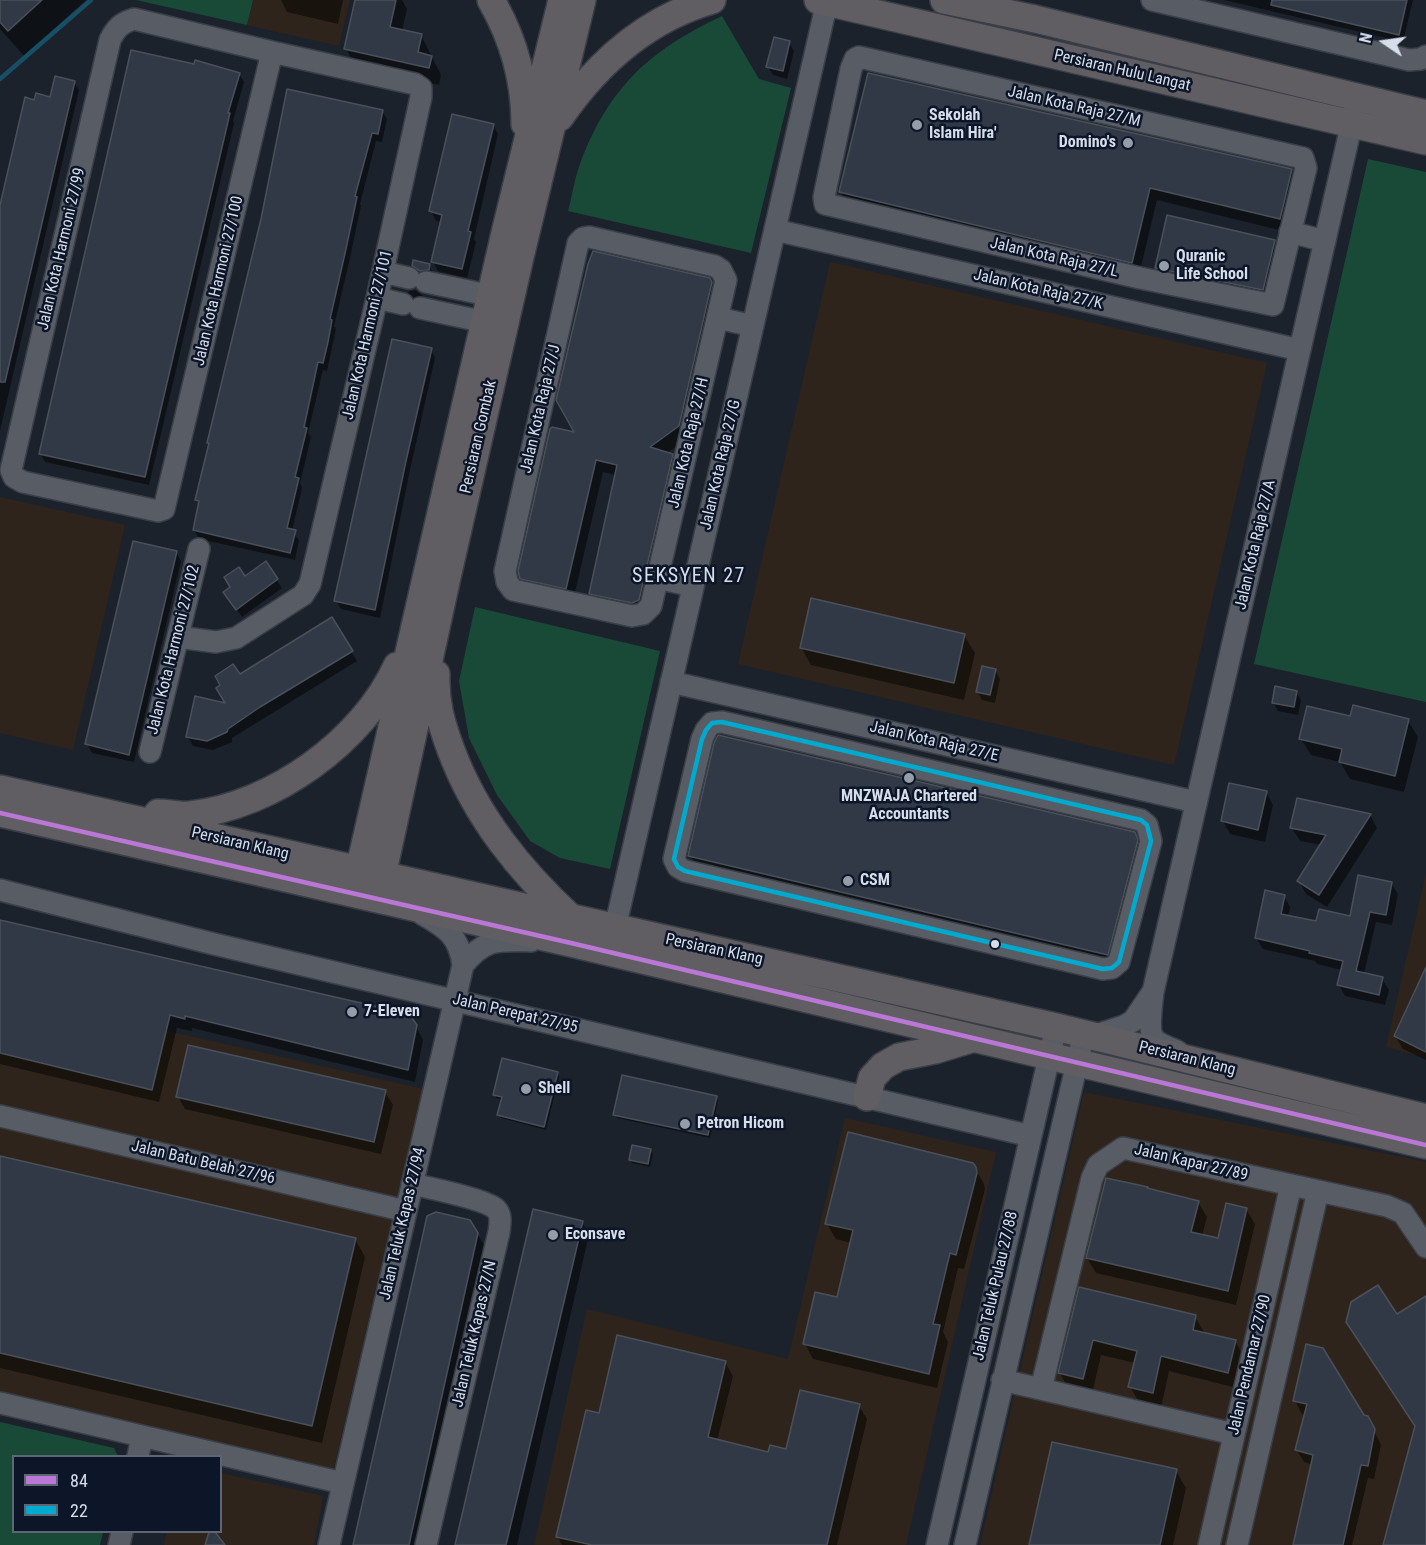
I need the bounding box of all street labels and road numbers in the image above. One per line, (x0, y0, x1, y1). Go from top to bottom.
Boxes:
street label: Persiaran Hulu Langat (1052, 46, 1192, 96)
street label: Jalan Kota Raja 27/M (1006, 82, 1142, 132)
street label: Jalan Kota Harmoni 27/99 (34, 166, 90, 332)
street label: Jalan Kota Harmoni 27/100 (190, 194, 248, 368)
street label: Jalan Kota Raja 27/L (988, 234, 1120, 282)
street label: Jalan Kota Harmoni 27/101 (339, 248, 397, 422)
street label: Jalan Kota Raja 27/K (971, 266, 1105, 314)
street label: Jalan Kota Raja 27/J (517, 343, 565, 475)
street label: Jalan Kota Raja 27/H (665, 376, 713, 510)
street label: Persiaran Gombak (457, 378, 501, 496)
street label: Jalan Kota Raja 27/G (697, 398, 745, 532)
street label: Jalan Kota Raja 27/A (1232, 478, 1280, 612)
street label: Jalan Kota Harmoni 27/102 (144, 563, 204, 737)
street label: Jalan Kota Raja 27/E (868, 718, 1000, 766)
street label: Persiaran Klang (190, 823, 290, 865)
street label: Persiaran Klang (664, 930, 764, 970)
street label: Jalan Perepat 27/95 (450, 990, 580, 1038)
street label: Persiaran Klang (1137, 1038, 1237, 1080)
street label: Jalan Batu Belah 27/96 (129, 1137, 277, 1189)
street label: Jalan Kapar 27/89 (1132, 1141, 1250, 1185)
street label: Jalan Teluk Kapas 27/94 (376, 1146, 430, 1302)
street label: Jalan Teluk Pulau 27/88 (970, 1210, 1022, 1362)
street label: Jalan Teluk Kapas 27/N (449, 1259, 501, 1409)
street label: Jalan Pendamar 27/90 (1224, 1293, 1276, 1437)

